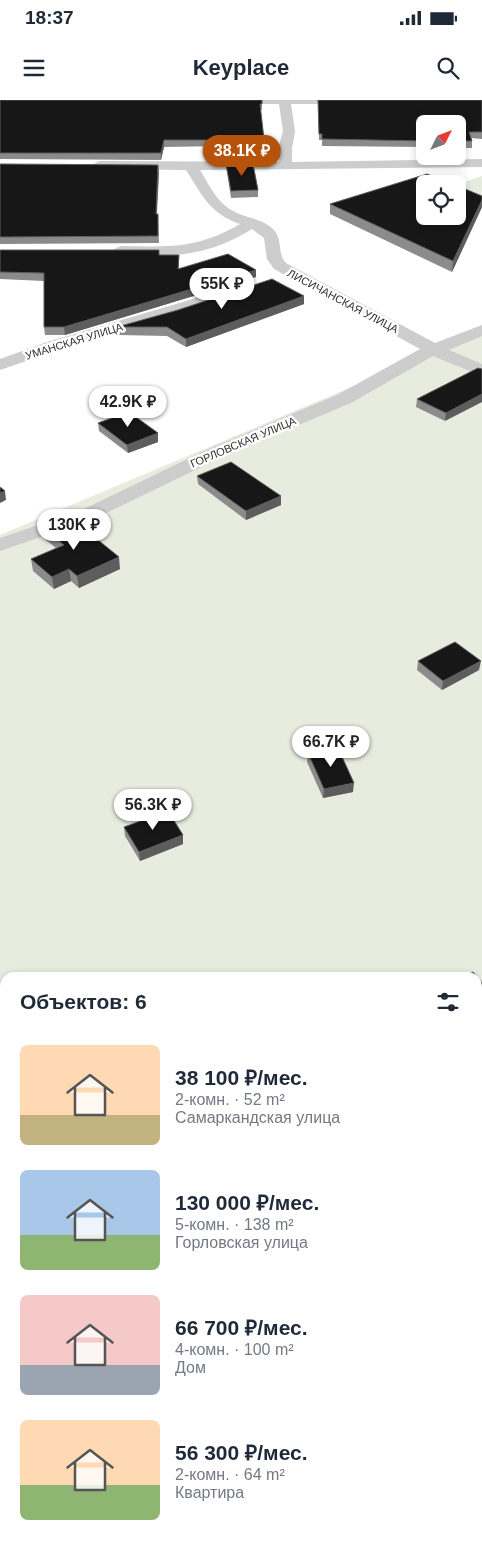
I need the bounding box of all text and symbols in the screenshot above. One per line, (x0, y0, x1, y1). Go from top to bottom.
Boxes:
text: 18:37 (25, 7, 74, 28)
icon: menu (20, 54, 48, 82)
icon: search (434, 54, 462, 82)
text: Keyplace (193, 55, 289, 80)
north arrow (416, 115, 466, 165)
map controls (416, 115, 466, 225)
pin: 38.1K ₽ (196, 134, 288, 177)
text: 38.1K ₽ (214, 142, 270, 159)
button: locate (416, 175, 466, 225)
street label: ЛИСИЧАНСКАЯ УЛИЦА (286, 267, 401, 336)
pin: 55K ₽ (187, 268, 257, 310)
text: 55K ₽ (200, 275, 244, 292)
street label: УМАНСКАЯ УЛИЦА (24, 320, 125, 362)
pin: 42.9K ₽ (82, 386, 174, 428)
text: 42.9K ₽ (100, 393, 156, 410)
street label: ГОРЛОВСКАЯ УЛИЦА (189, 414, 298, 470)
pin: 130K ₽ (33, 508, 115, 551)
text: 130K ₽ (48, 516, 100, 533)
pin: 66.7K ₽ (285, 726, 377, 768)
text: 66.7K ₽ (303, 733, 359, 750)
pin: 56.3K ₽ (107, 788, 199, 831)
text: 56.3K ₽ (125, 796, 181, 813)
icon: filters (434, 988, 462, 1016)
text: Объектов: 6 (20, 990, 147, 1013)
icon: home (60, 1065, 120, 1125)
text: 38 100 ₽/мес. (175, 1066, 308, 1089)
text: 2-комн. · 52 m² (175, 1091, 285, 1108)
text: Самаркандская улица (175, 1109, 340, 1126)
icon: home (60, 1190, 120, 1250)
text: 130 000 ₽/мес. (175, 1191, 319, 1214)
text: 5-комн. · 138 m² (175, 1216, 294, 1233)
text: Горловская улица (175, 1234, 308, 1251)
icon: home (60, 1315, 120, 1375)
text: 66 700 ₽/мес. (175, 1316, 308, 1339)
text: 4-комн. · 100 m² (175, 1341, 294, 1358)
text: Дом (175, 1359, 206, 1376)
icon: home (60, 1440, 120, 1500)
text: 56 300 ₽/мес. (175, 1441, 308, 1464)
text: 2-комн. · 64 m² (175, 1466, 285, 1483)
text: Квартира (175, 1484, 244, 1501)

